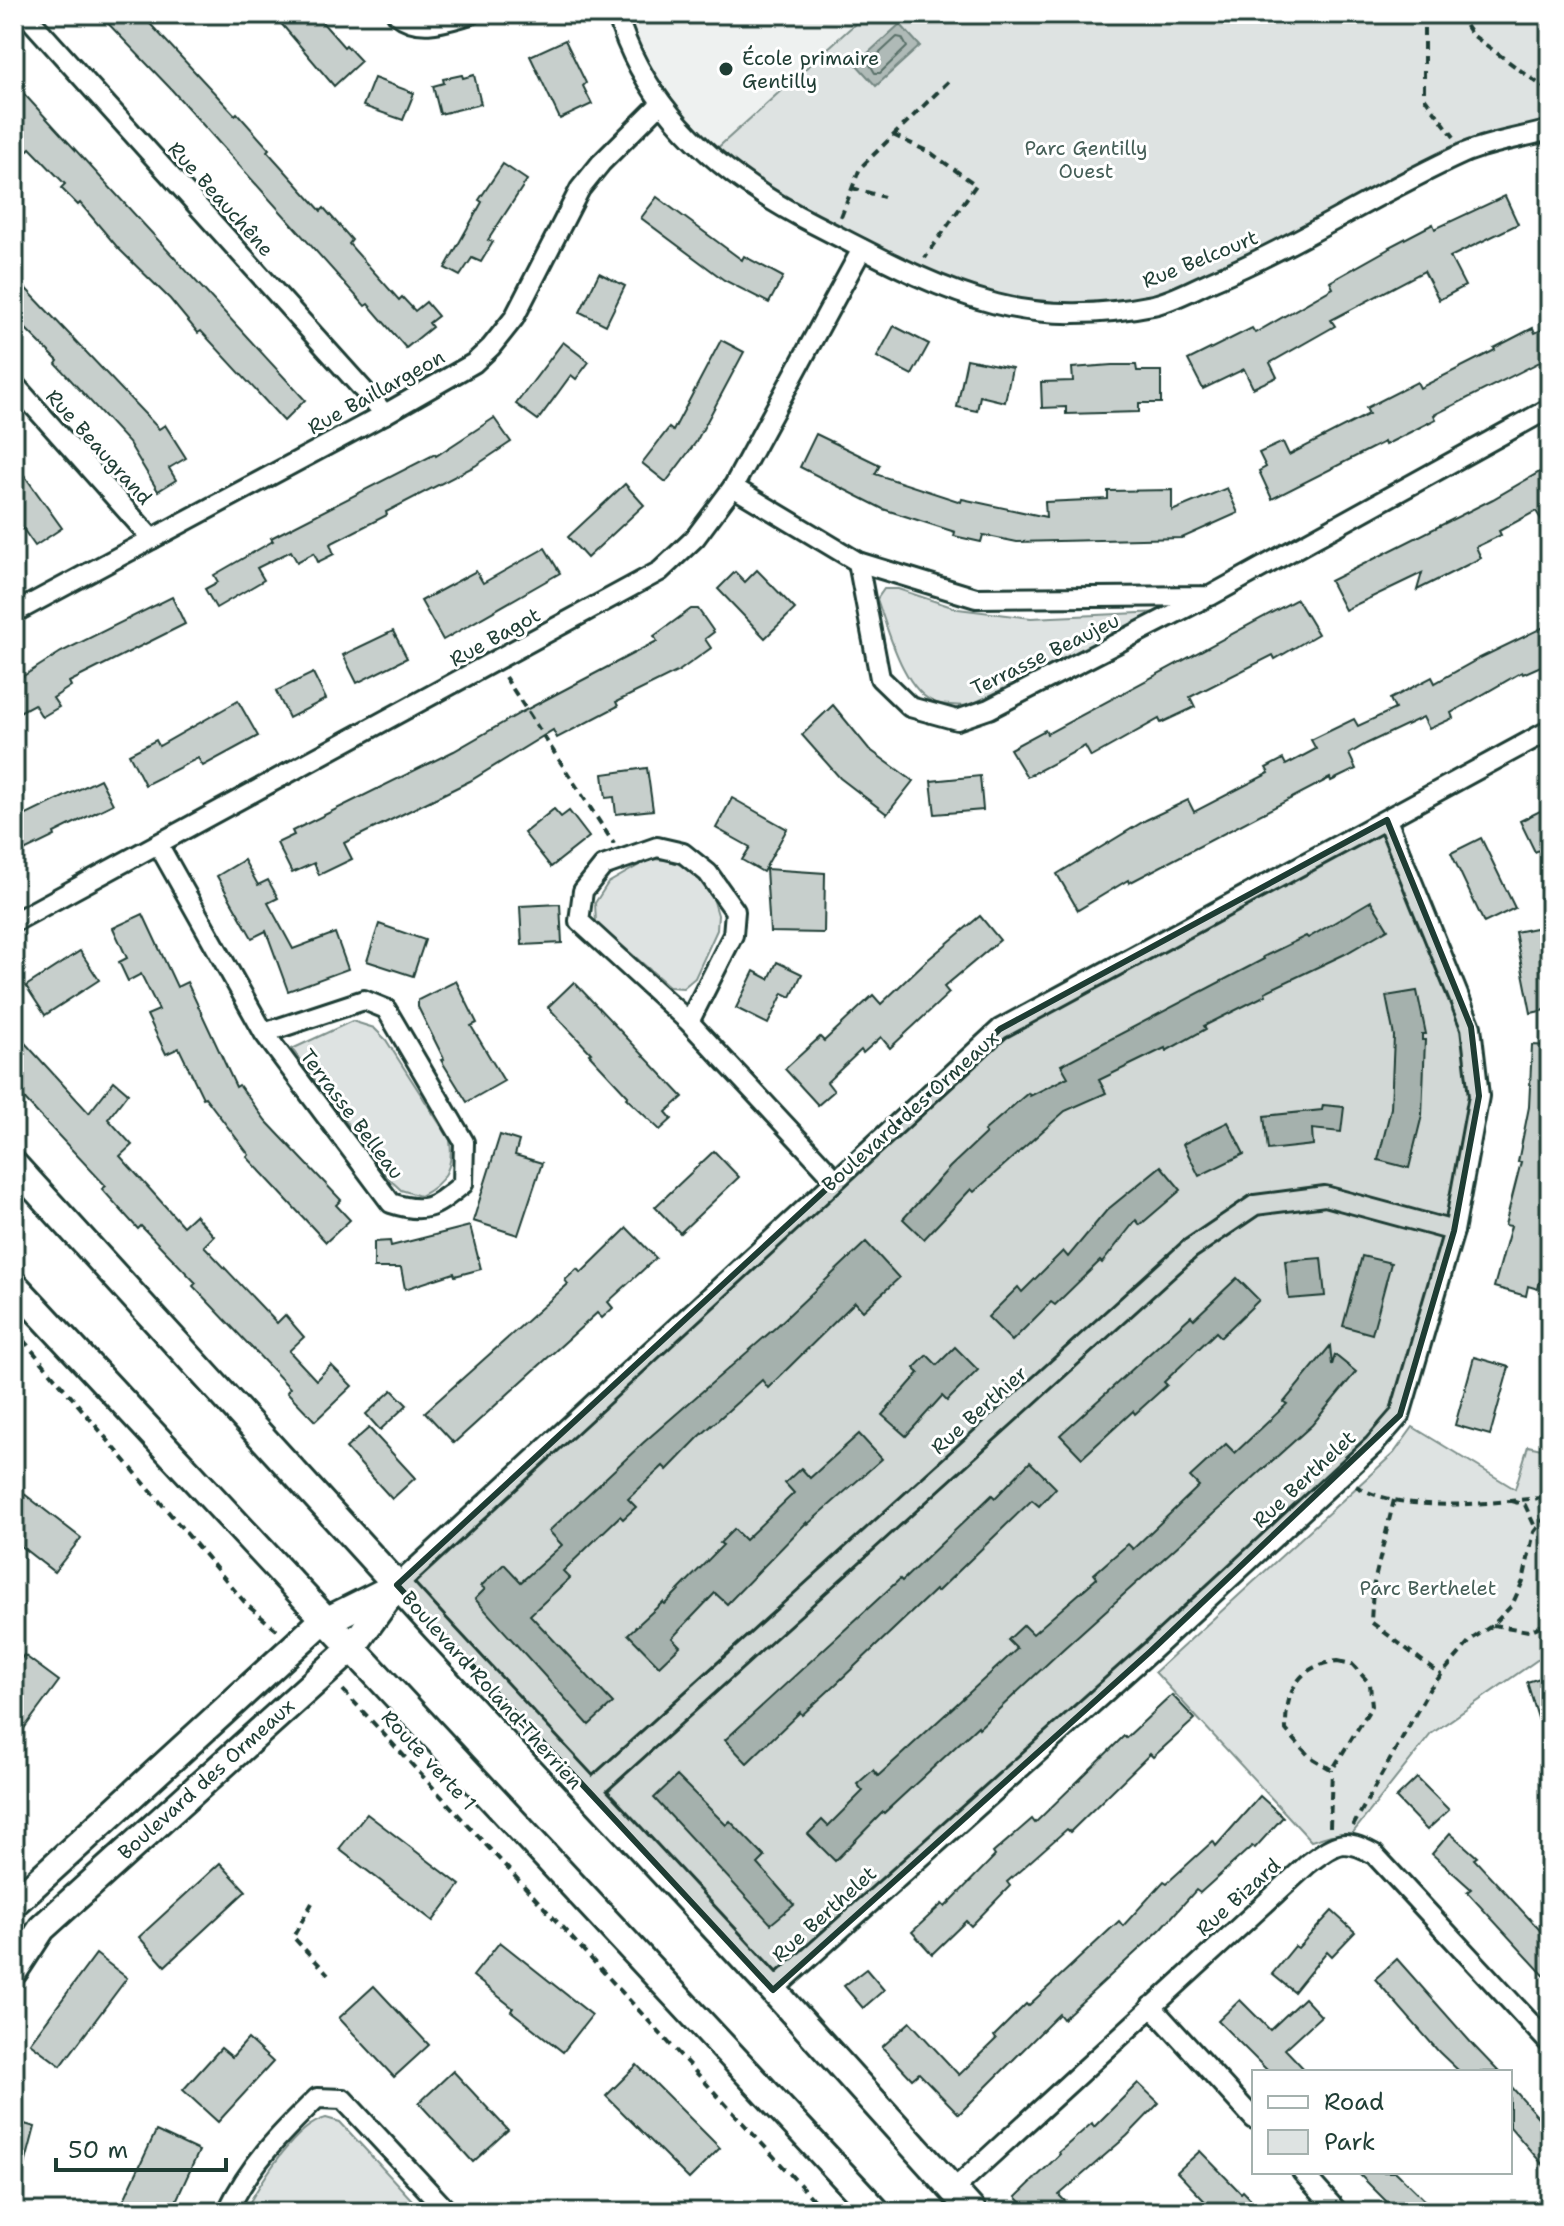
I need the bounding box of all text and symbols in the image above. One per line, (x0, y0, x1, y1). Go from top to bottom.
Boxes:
place label: École primaire Gentilly (742, 45, 879, 94)
marker: École primaire Gentilly (717, 60, 735, 78)
park label: Parc Gentilly Ouest (1024, 135, 1148, 184)
street label: Rue Beauchêne (163, 136, 279, 262)
street label: Rue Belcourt (1138, 224, 1262, 294)
street label: Rue Baillargeon (303, 344, 449, 440)
street label: Rue Beaugrand (40, 384, 158, 510)
street label: Rue Bagot (445, 601, 545, 673)
street label: Terrasse Beaujeu (967, 607, 1123, 701)
street label: Boulevard des Ormeaux (816, 1025, 1004, 1197)
street label: Terrasse Belleau (294, 1044, 410, 1184)
street label: Rue Berthier (925, 1360, 1033, 1460)
street label: Rue Berthelet (1247, 1425, 1361, 1533)
park label: Parc Berthelet (1360, 1575, 1496, 1601)
street label: Boulevard Roland-Therrien (396, 1585, 588, 1795)
street label: Boulevard des Ormeaux (112, 1693, 300, 1865)
street label: Route verte 1 (376, 1704, 482, 1816)
street label: Rue Bizard (1190, 1852, 1286, 1942)
street label: Rue Berthelet (766, 1860, 882, 1968)
legend (1252, 2070, 1512, 2174)
text: Road (1324, 2086, 1384, 2118)
scale bar (56, 2122, 226, 2172)
text: Park (1324, 2126, 1376, 2158)
text: 50 m (68, 2134, 128, 2166)

